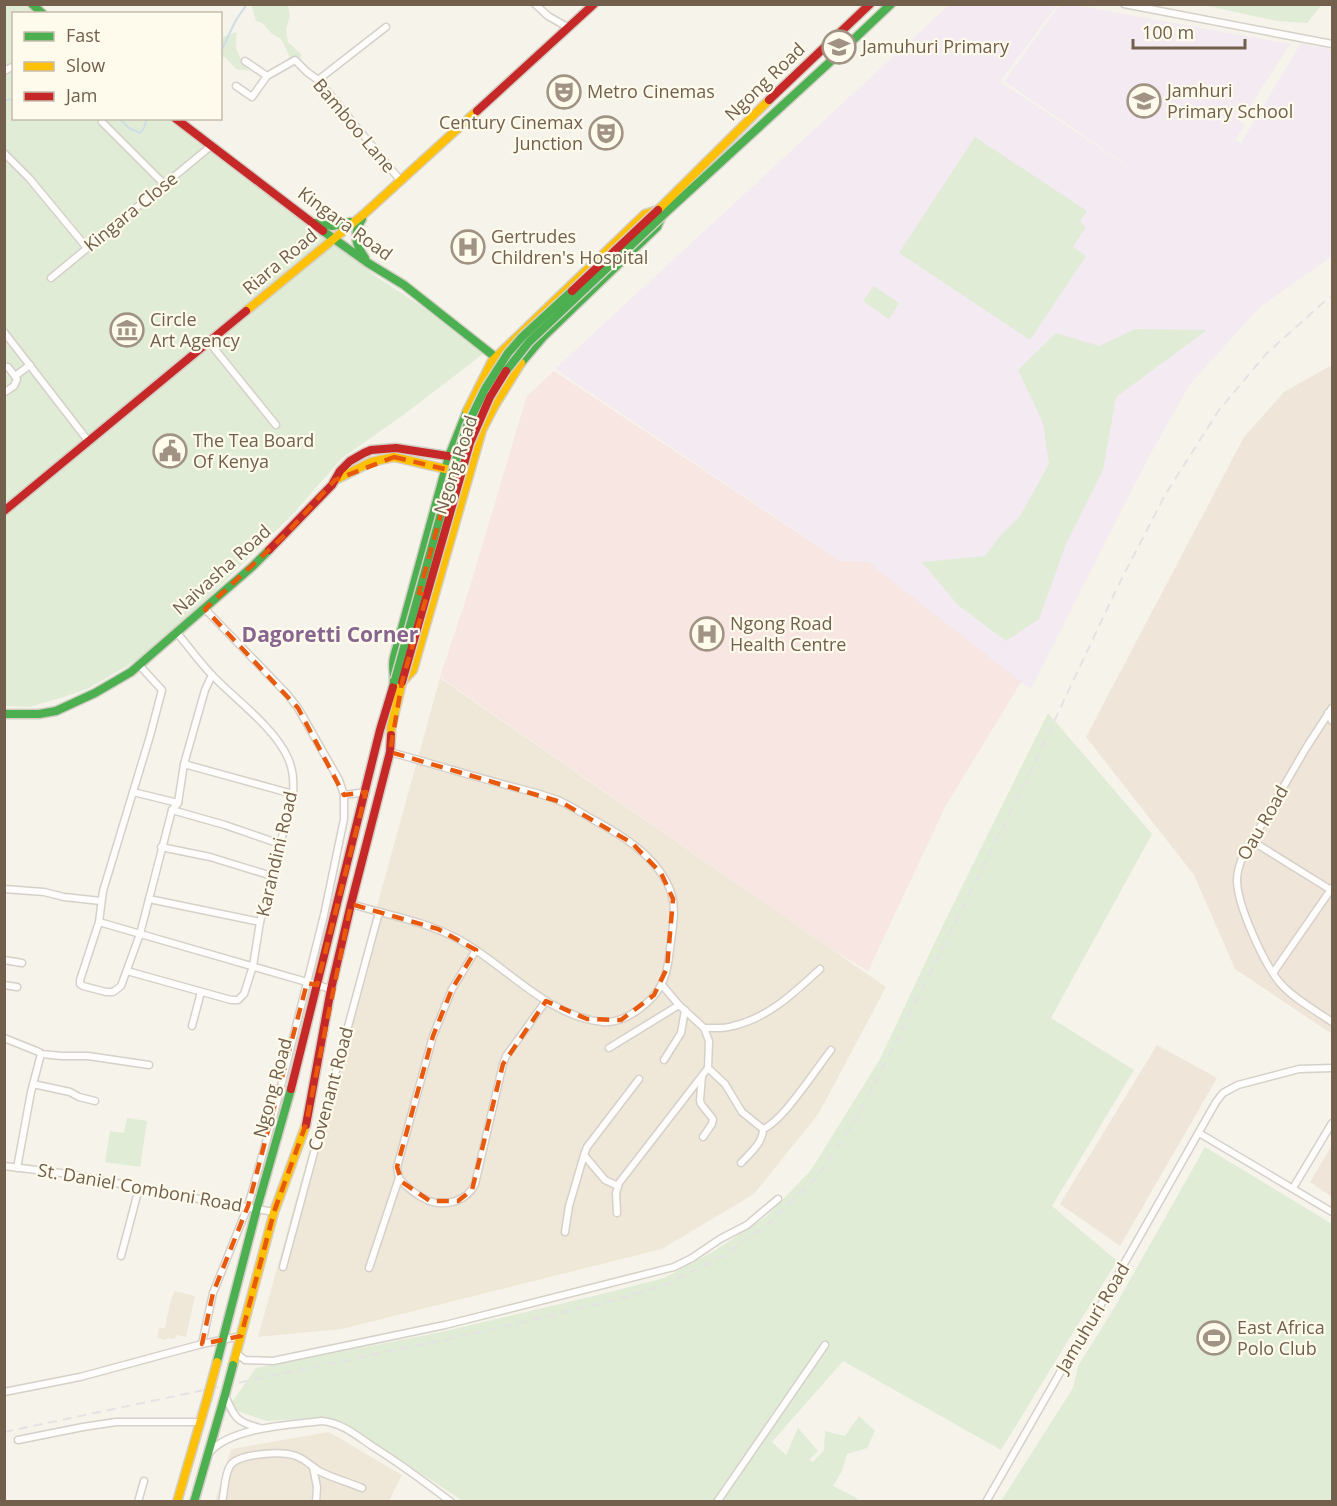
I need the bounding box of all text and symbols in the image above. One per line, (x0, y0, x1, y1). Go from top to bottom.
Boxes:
legend (12, 12, 222, 120)
scale bar (1133, 12, 1246, 50)
text: 100 m (1142, 20, 1194, 44)
text: Fast (66, 23, 100, 47)
school or university icon: Jamuhuri Primary (821, 29, 857, 65)
place label: Jamuhuri Primary (860, 34, 1010, 58)
street label: Ngong Road (719, 37, 810, 126)
text: Slow (66, 53, 105, 77)
street label: Bamboo Lane (308, 73, 401, 178)
theatre icon: Metro Cinemas (546, 74, 582, 110)
place label: Jamhuri Primary School (1165, 78, 1293, 123)
place label: Metro Cinemas (587, 79, 715, 103)
text: Jam (64, 83, 98, 107)
school or university icon: Jamhuri Primary School (1126, 83, 1162, 119)
place label: Century Cinemax Junction (439, 110, 584, 155)
theatre icon: Century Cinemax Junction (588, 115, 624, 151)
street label: Kingara Close (79, 166, 182, 256)
street label: Kingara Road (293, 181, 398, 266)
street label: Riara Road (237, 223, 322, 300)
place label: Gertrudes Children's Hospital (491, 224, 648, 269)
hospital icon: Gertrudes Children's Hospital (450, 229, 486, 265)
place label: Circle Art Agency (150, 307, 241, 352)
museum icon: Circle Art Agency (109, 312, 145, 348)
street label: Ngong Road (428, 412, 482, 517)
place label: The Tea Board Of Kenya (193, 428, 314, 473)
public building icon: The Tea Board Of Kenya (152, 433, 188, 469)
street label: Naivasha Road (167, 519, 276, 620)
place label: Ngong Road Health Centre (730, 611, 846, 656)
hospital icon: Ngong Road Health Centre (689, 616, 725, 652)
district label: Dagoretti Corner (242, 620, 419, 648)
street label: Oau Road (1231, 781, 1293, 864)
street label: Karandini Road (250, 789, 302, 919)
street label: Covenant Road (302, 1024, 358, 1153)
street label: Ngong Road (247, 1035, 297, 1140)
street label: St. Daniel Comboni Road (36, 1157, 244, 1217)
street label: Jamuhuri Road (1049, 1258, 1134, 1379)
place label: East Africa Polo Club (1237, 1315, 1325, 1360)
sports icon: East Africa Polo Club (1196, 1320, 1232, 1356)

